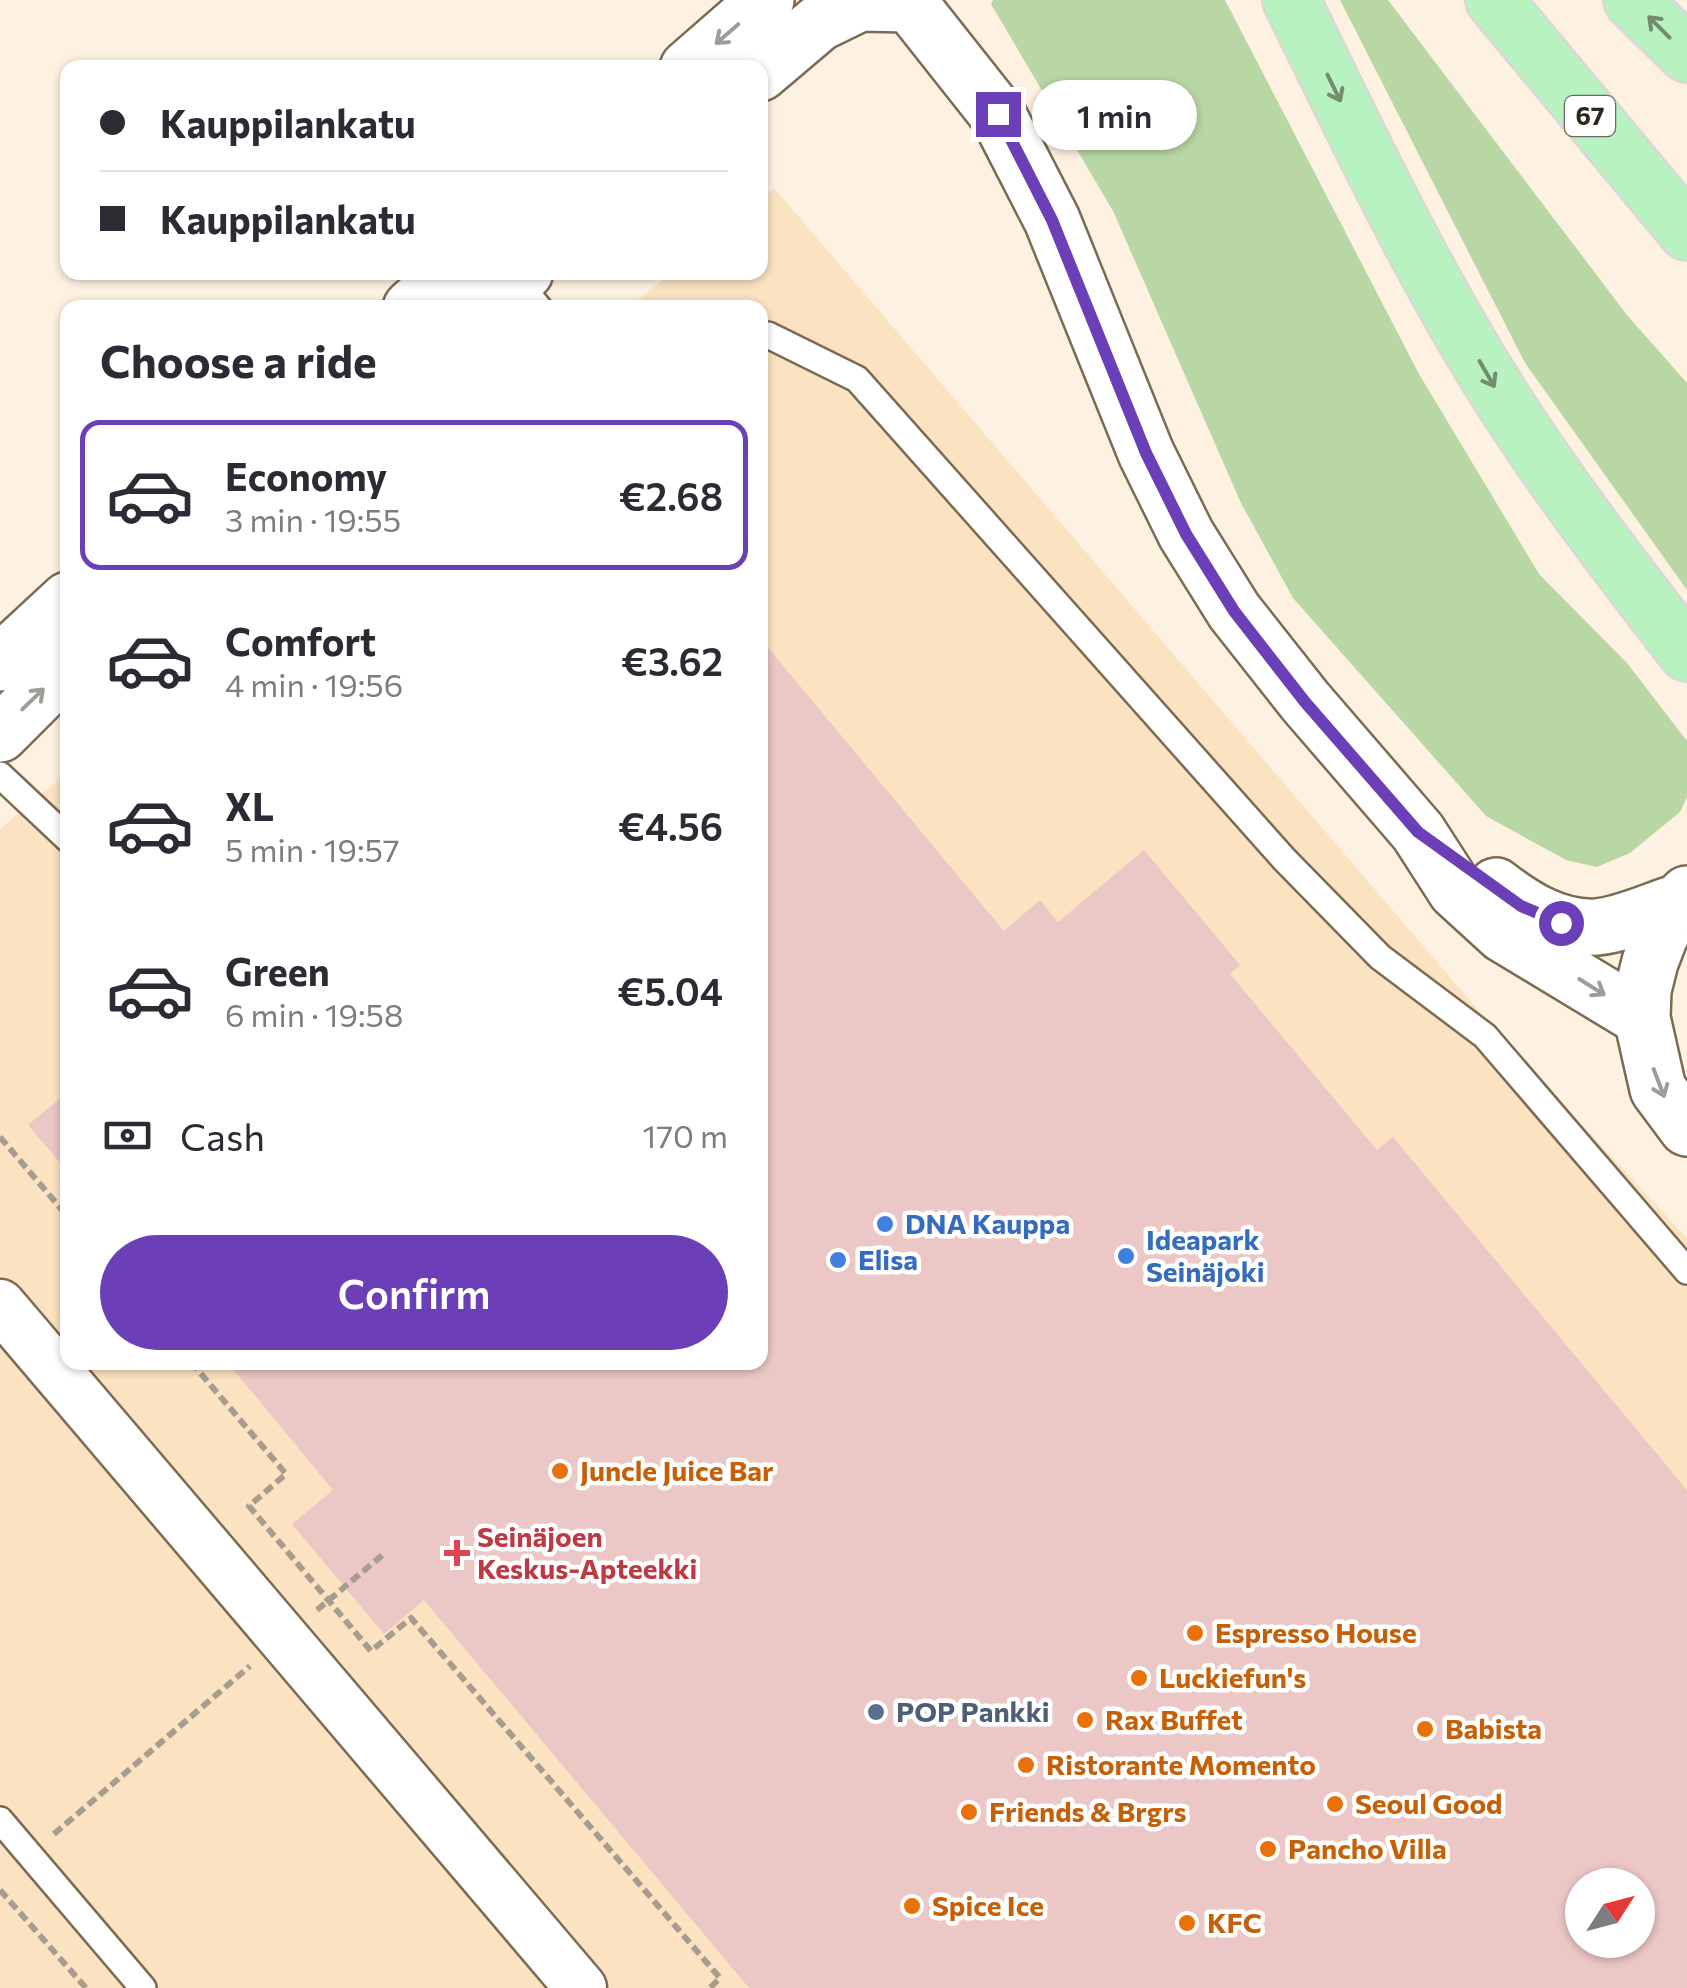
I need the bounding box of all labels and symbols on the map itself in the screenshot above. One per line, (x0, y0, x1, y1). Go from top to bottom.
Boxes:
one-way arrow (1648, 15, 1672, 39)
one-way arrow (715, 22, 740, 45)
one-way arrow (1326, 72, 1345, 102)
callout: 1 min (1033, 79, 1198, 149)
route end (976, 92, 1021, 137)
road number: 67 (1565, 96, 1615, 136)
one-way arrow (1477, 359, 1497, 388)
one-way arrow (21, 687, 45, 711)
route start (1539, 901, 1584, 946)
one-way arrow (1577, 976, 1606, 997)
one-way arrow (1652, 1067, 1670, 1098)
place label: DNA Kauppa (905, 1206, 1070, 1240)
marker: DNA Kauppa (874, 1213, 896, 1235)
place label: Ideapark Seinäjoki (1146, 1222, 1265, 1288)
place label: Elisa (858, 1242, 918, 1276)
marker: Ideapark Seinäjoki (1115, 1245, 1137, 1267)
marker: Elisa (827, 1249, 849, 1271)
place label: Juncle Juice Bar (580, 1453, 774, 1487)
marker: Juncle Juice Bar (549, 1460, 571, 1482)
place label: Seinäjoen Keskus-Apteekki (477, 1519, 697, 1585)
marker: Seinäjoen Keskus-Apteekki (446, 1542, 468, 1564)
place label: Espresso House (1215, 1615, 1417, 1649)
marker: Espresso House (1184, 1622, 1206, 1644)
place label: Luckiefun's (1159, 1660, 1306, 1694)
marker: Luckiefun's (1128, 1667, 1150, 1689)
place label: POP Pankki (896, 1694, 1050, 1728)
marker: POP Pankki (865, 1701, 887, 1723)
place label: Rax Buffet (1105, 1702, 1243, 1736)
marker: Rax Buffet (1074, 1709, 1096, 1731)
place label: Babista (1445, 1711, 1542, 1745)
marker: Babista (1414, 1718, 1436, 1740)
place label: Ristorante Momento (1046, 1747, 1316, 1781)
marker: Ristorante Momento (1015, 1754, 1037, 1776)
place label: Seoul Good (1355, 1786, 1503, 1820)
marker: Seoul Good (1324, 1793, 1346, 1815)
place label: Friends & Brgrs (989, 1794, 1186, 1828)
marker: Friends & Brgrs (958, 1801, 980, 1823)
place label: Pancho Villa (1288, 1831, 1447, 1865)
marker: Pancho Villa (1257, 1838, 1279, 1860)
north arrow (1565, 1868, 1655, 1958)
place label: Spice Ice (932, 1888, 1044, 1922)
marker: Spice Ice (901, 1895, 923, 1917)
place label: KFC (1207, 1905, 1262, 1939)
marker: KFC (1176, 1912, 1198, 1934)

